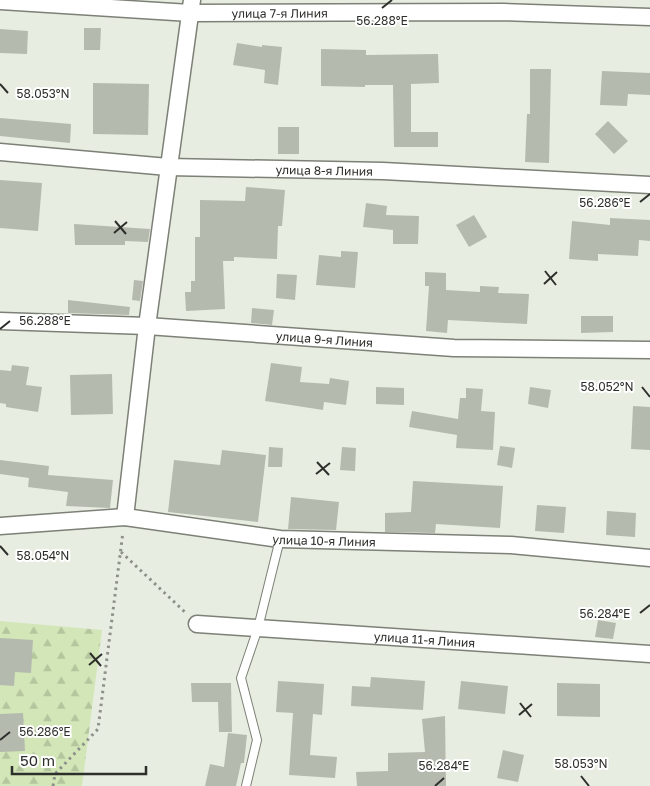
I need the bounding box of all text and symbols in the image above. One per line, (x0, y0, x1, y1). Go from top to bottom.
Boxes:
street label: улица 7-я Линия (231, 5, 328, 20)
text: 56.288°E (356, 13, 408, 28)
text: 58.053°N (16, 86, 70, 101)
street label: улица 8-я Линия (275, 162, 373, 178)
text: 56.286°E (579, 195, 631, 210)
text: 56.288°E (19, 313, 71, 328)
street label: улица 9-я Линия (275, 328, 374, 350)
text: 58.052°N (580, 379, 634, 394)
street label: улица 10-я Линия (271, 531, 376, 549)
text: 58.054°N (17, 548, 69, 563)
text: 56.284°E (580, 606, 630, 621)
street label: улица 11-я Линия (373, 628, 476, 650)
text: 56.286°E (19, 724, 71, 739)
scale bar (12, 744, 146, 776)
text: 50 m (20, 751, 55, 769)
text: 58.053°N (554, 756, 608, 771)
text: 56.284°E (419, 758, 469, 773)

